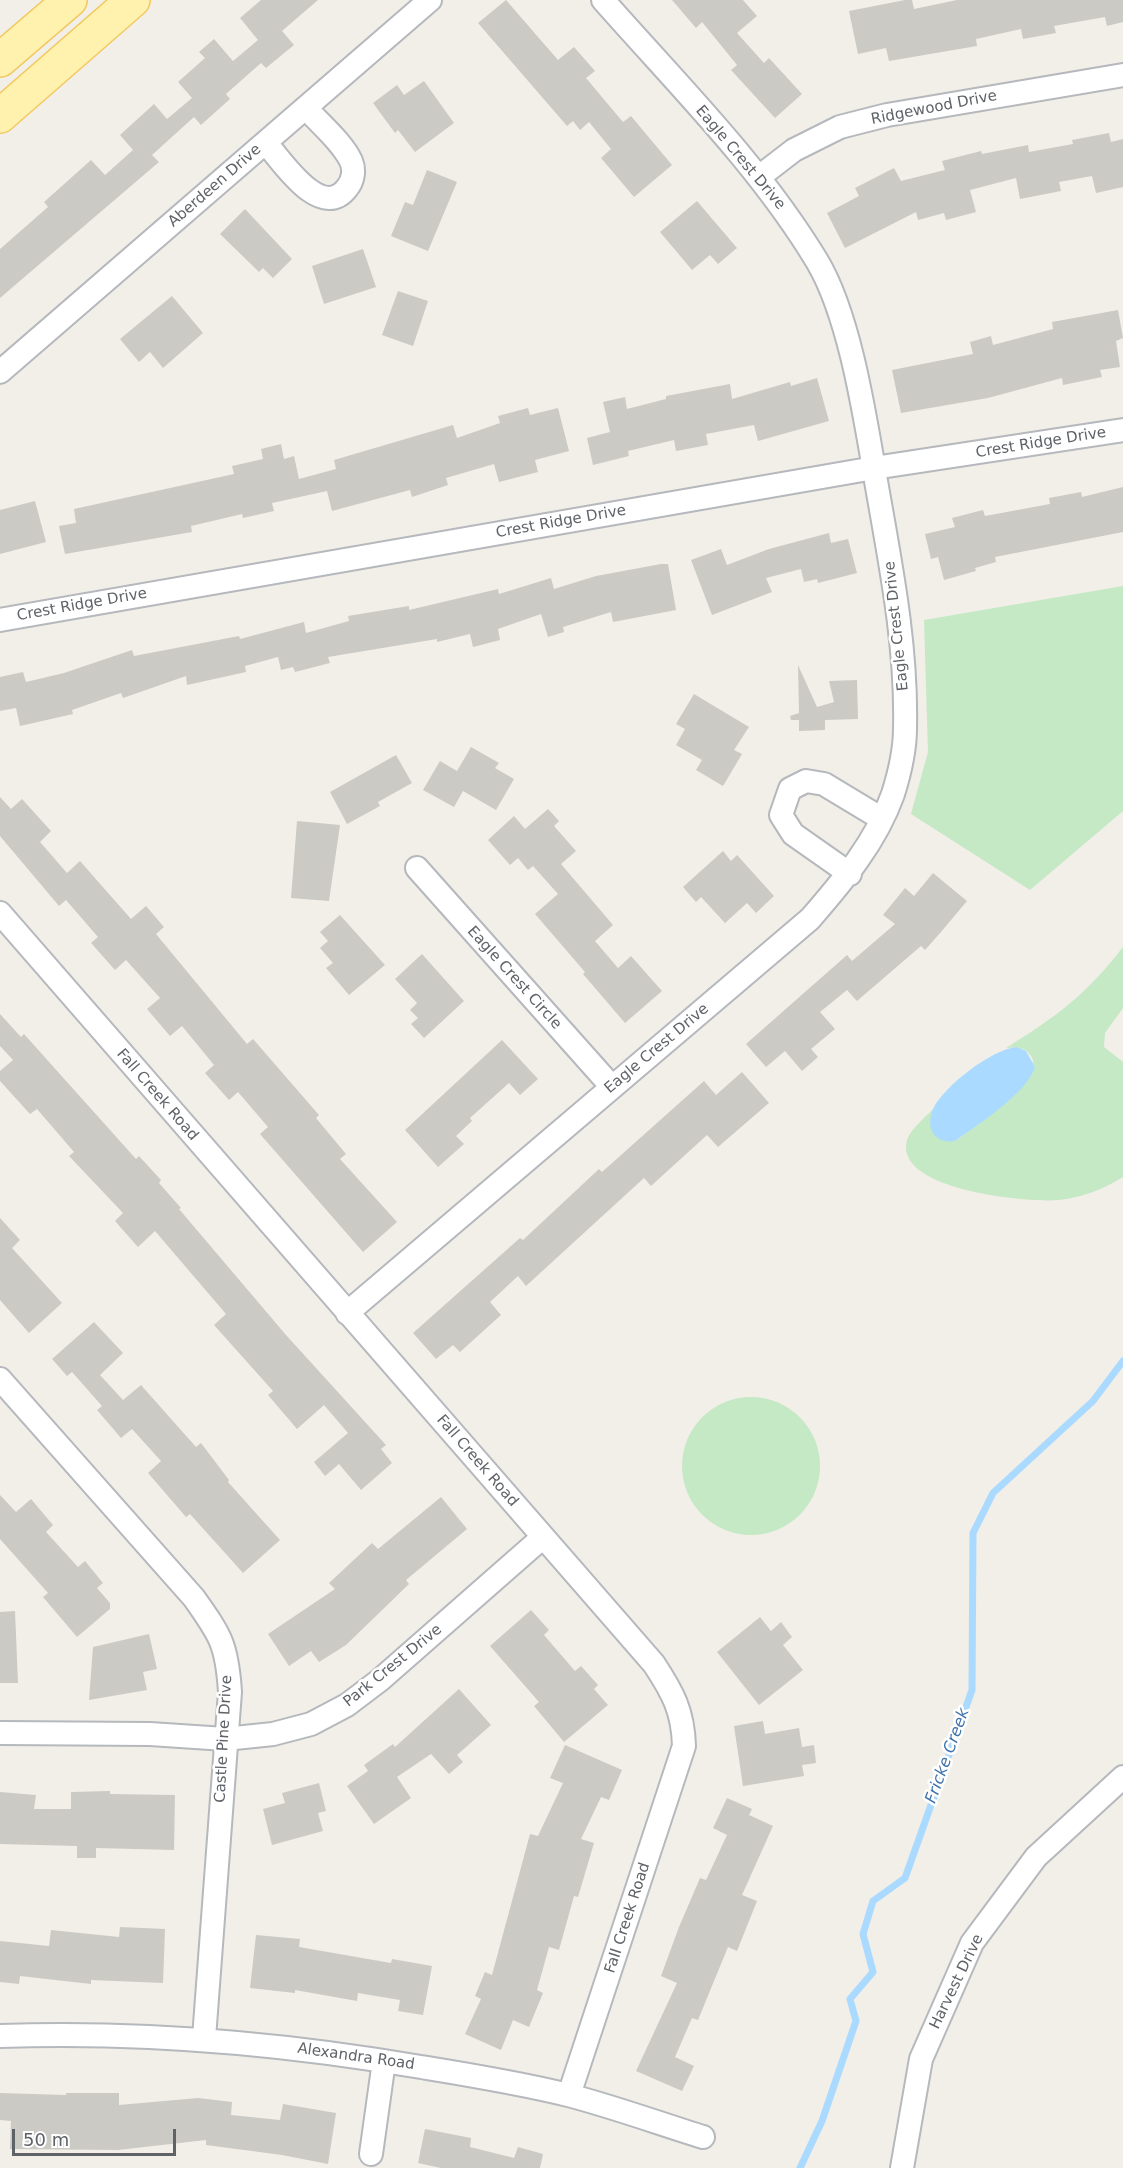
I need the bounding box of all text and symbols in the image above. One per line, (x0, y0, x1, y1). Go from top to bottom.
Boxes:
street label: Ridgewood Drive (870, 87, 998, 129)
street label: Eagle Crest Drive (691, 102, 789, 214)
street label: Aberdeen Drive (165, 141, 265, 231)
street label: Crest Ridge Drive (975, 424, 1107, 462)
street label: Crest Ridge Drive (495, 502, 627, 542)
street label: Eagle Crest Drive (881, 560, 913, 692)
street label: Crest Ridge Drive (16, 585, 148, 625)
street label: Eagle Crest Circle (463, 923, 565, 1033)
street label: Eagle Crest Drive (601, 1000, 713, 1098)
street label: Fall Creek Road (112, 1046, 202, 1144)
street label: Fall Creek Road (432, 1412, 522, 1510)
street label: Park Crest Drive (340, 1621, 446, 1711)
street label: Castle Pine Drive (212, 1675, 236, 1803)
water label: Fricke Creek (922, 1706, 974, 1806)
street label: Fall Creek Road (602, 1860, 654, 1976)
street label: Harvest Drive (926, 1932, 988, 2032)
street label: Alexandra Road (296, 2040, 416, 2074)
scale bar (15, 2117, 178, 2155)
text: 50 m (23, 2129, 69, 2150)

